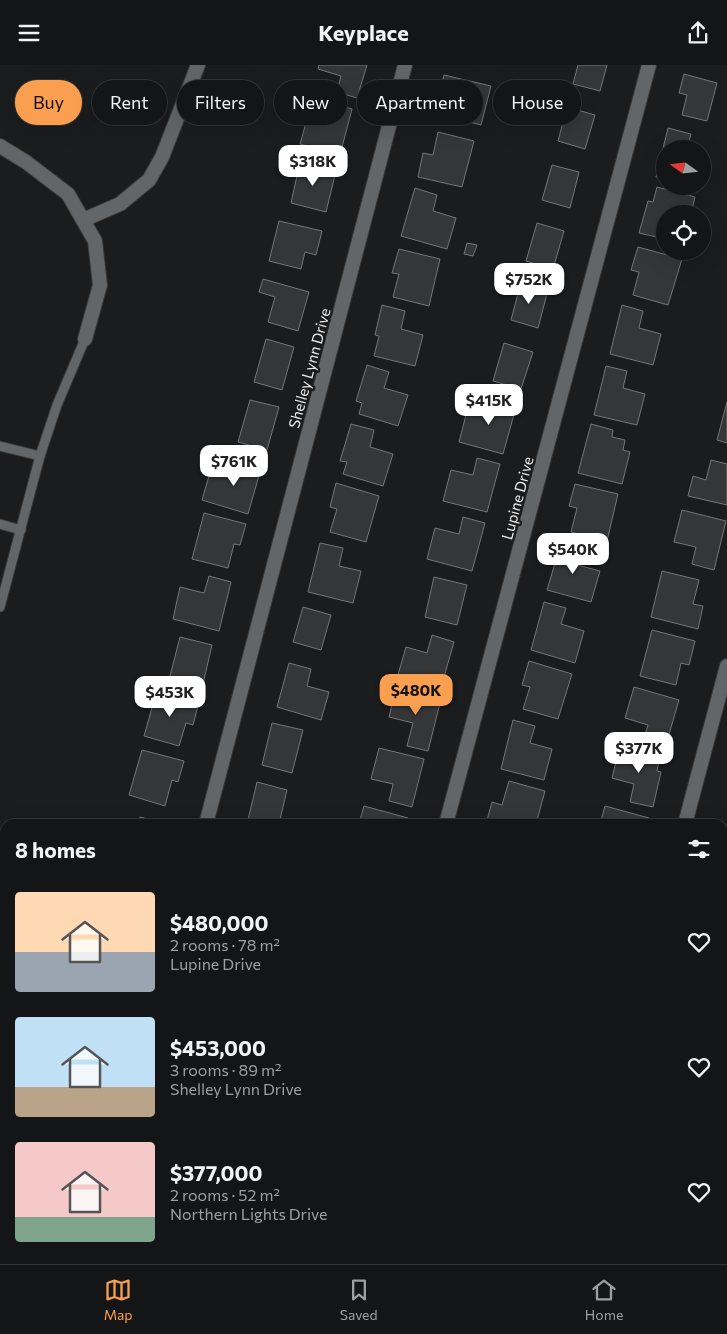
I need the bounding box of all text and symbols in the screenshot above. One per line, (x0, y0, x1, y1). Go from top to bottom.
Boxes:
icon: menu (15, 19, 43, 47)
text: Keyplace (318, 19, 409, 46)
icon: share (684, 19, 712, 47)
chip: Buy (15, 80, 82, 125)
chip: Rent (92, 80, 167, 125)
chip: Filters (177, 80, 264, 125)
chip: New (274, 80, 347, 125)
chip: Apartment (357, 80, 483, 125)
chip: House (493, 80, 581, 125)
north arrow (656, 140, 711, 195)
map controls (656, 140, 711, 260)
pin: $318K (278, 145, 348, 187)
text: $318K (290, 151, 336, 170)
button: locate (656, 205, 711, 260)
pin: $752K (494, 263, 564, 305)
text: $752K (505, 269, 553, 288)
street label: Shelley Lynn Drive (284, 306, 334, 430)
pin: $415K (454, 383, 524, 426)
text: $415K (466, 390, 512, 409)
pin: $761K (199, 445, 269, 487)
text: $761K (211, 451, 257, 470)
street label: Lupine Drive (497, 454, 537, 542)
pin: $540K (538, 533, 608, 575)
text: $540K (548, 539, 598, 558)
pin: $480K (381, 673, 451, 716)
pin: $453K (135, 675, 205, 718)
text: $480K (391, 680, 441, 699)
text: $453K (146, 682, 194, 701)
pin: $377K (604, 731, 674, 774)
text: $377K (615, 738, 663, 757)
icon: filters (685, 835, 713, 863)
text: 8 homes (15, 837, 96, 862)
text: $480,000 (170, 910, 268, 935)
icon: home (55, 912, 115, 972)
icon: heart (685, 928, 713, 956)
text: 2 rooms · 78 m² (170, 935, 280, 954)
text: Lupine Drive (170, 954, 261, 973)
text: $453,000 (170, 1035, 266, 1060)
icon: home (55, 1037, 115, 1097)
icon: heart (685, 1053, 713, 1081)
text: 3 rooms · 89 m² (170, 1060, 281, 1079)
text: Shelley Lynn Drive (170, 1079, 302, 1098)
text: $377,000 (170, 1160, 262, 1185)
icon: home (55, 1162, 115, 1222)
icon: heart (685, 1178, 713, 1206)
text: 2 rooms · 52 m² (170, 1185, 280, 1204)
text: Northern Lights Drive (170, 1204, 327, 1223)
tab: Map (104, 1276, 133, 1323)
tab: Saved (340, 1276, 378, 1323)
tab: Home (585, 1276, 623, 1323)

